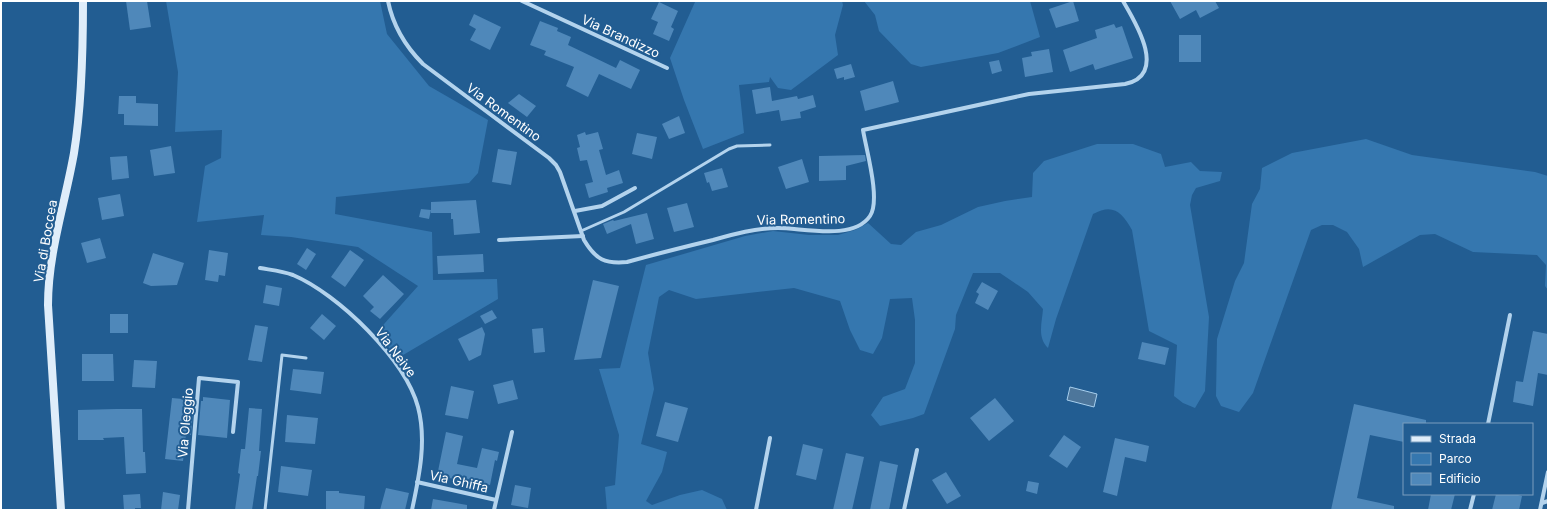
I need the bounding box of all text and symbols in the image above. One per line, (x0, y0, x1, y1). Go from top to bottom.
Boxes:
street label: Via Brandizzo (579, 11, 663, 61)
street label: Via Romentino (463, 79, 545, 145)
street label: Via di Boccea (30, 198, 60, 284)
street label: Via Romentino (757, 210, 846, 228)
street label: Via Neive (372, 324, 420, 380)
street label: Via Oleggio (174, 387, 196, 459)
legend (1403, 423, 1533, 495)
text: Strada (1439, 431, 1476, 446)
text: Parco (1439, 451, 1472, 466)
street label: Via Ghiffa (428, 466, 490, 496)
text: Edificio (1439, 471, 1481, 486)

